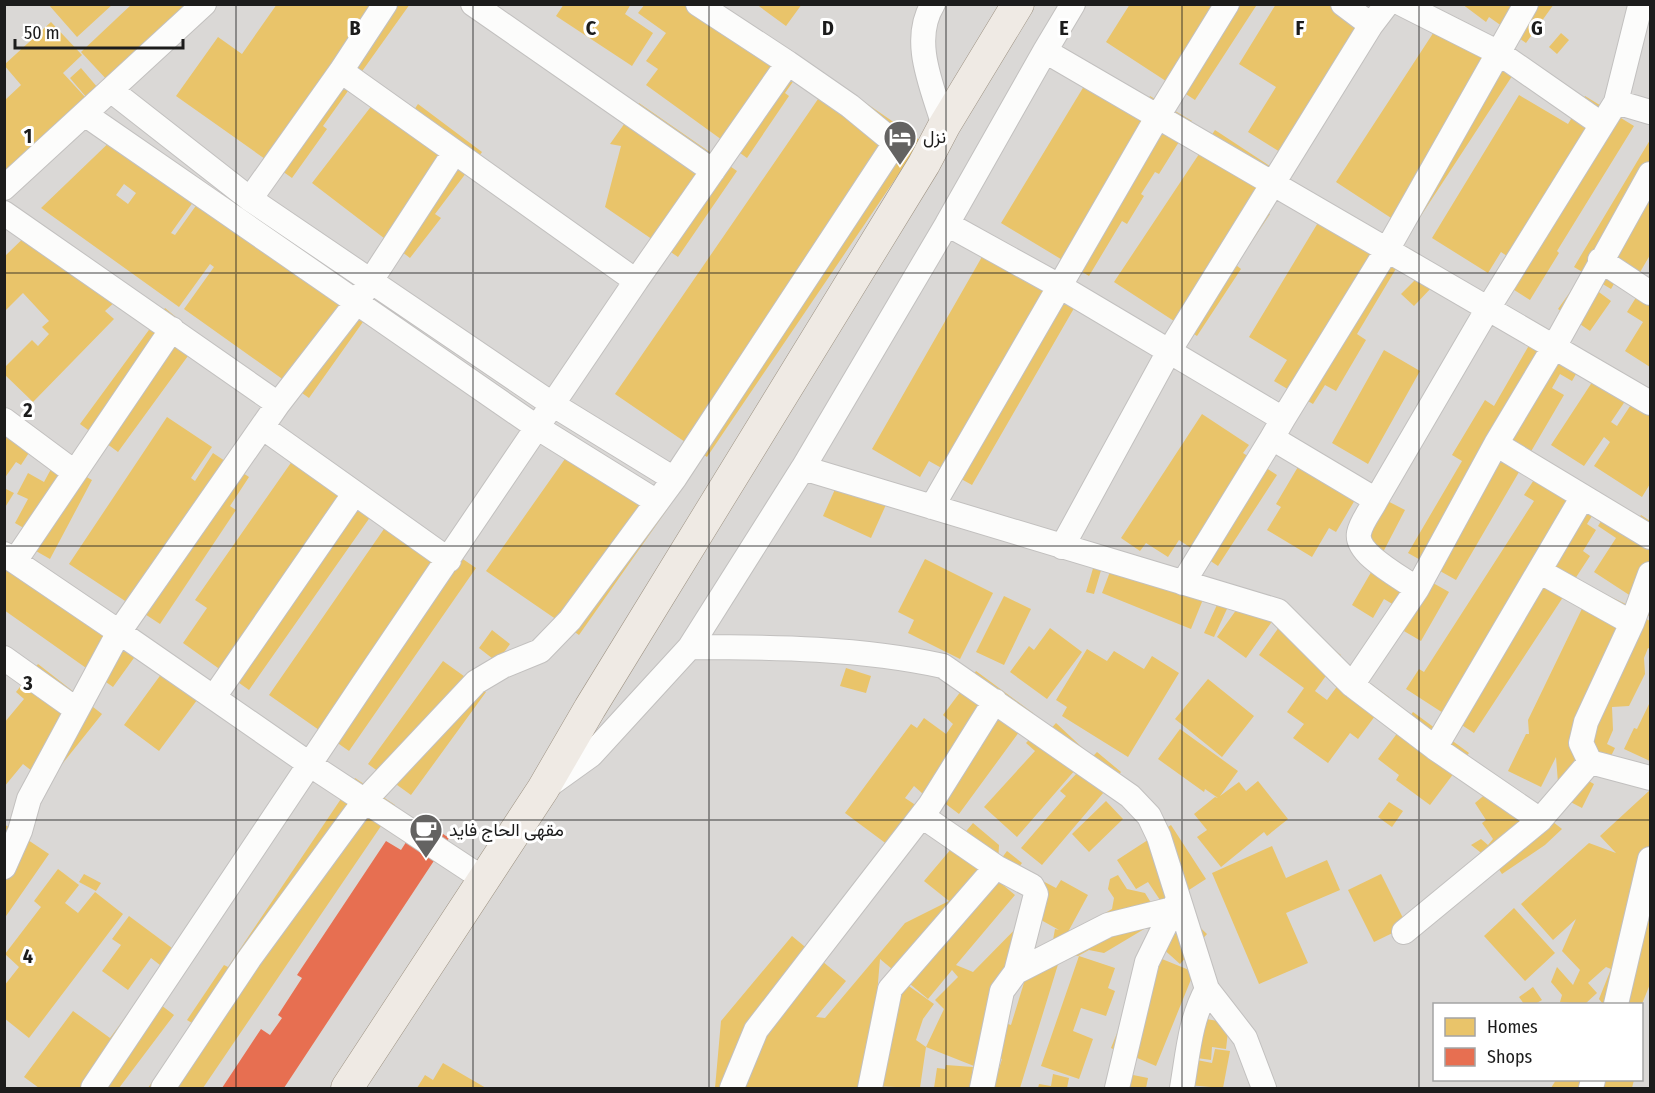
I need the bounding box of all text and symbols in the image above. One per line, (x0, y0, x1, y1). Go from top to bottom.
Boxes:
scale bar (15, 12, 183, 50)
text: B (349, 16, 361, 40)
text: C (586, 16, 597, 40)
text: D (822, 16, 834, 40)
text: E (1059, 16, 1069, 40)
text: F (1296, 16, 1305, 40)
text: G (1531, 16, 1543, 40)
text: 50 m (24, 22, 60, 44)
hotel icon: نزل (882, 119, 918, 166)
text: 1 (24, 124, 32, 148)
place label: نزل (923, 126, 946, 148)
text: 2 (22, 398, 33, 422)
text: 3 (22, 671, 33, 695)
cafe icon: مقهى الحاج فايد (408, 812, 444, 859)
place label: مقهى الحاج فايد (449, 819, 564, 842)
text: 4 (23, 944, 33, 968)
legend (1433, 1003, 1643, 1081)
text: Homes (1487, 1016, 1538, 1038)
text: Shops (1487, 1046, 1532, 1068)

